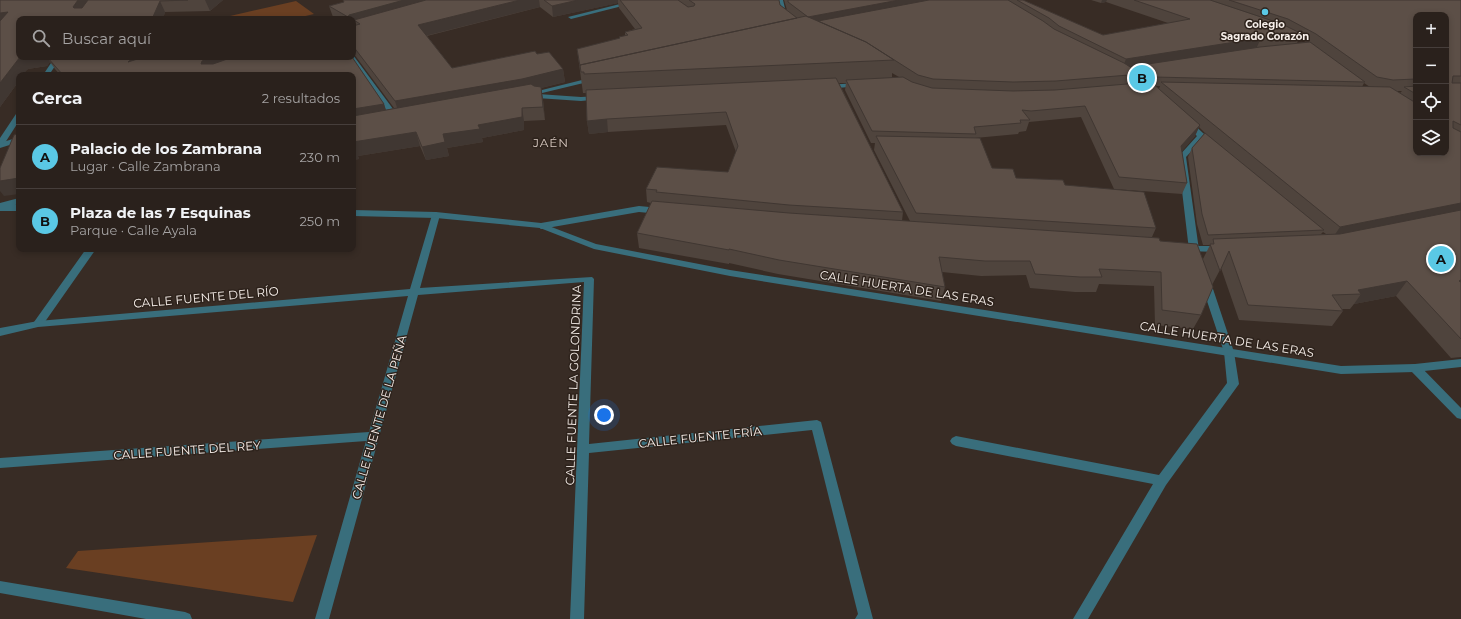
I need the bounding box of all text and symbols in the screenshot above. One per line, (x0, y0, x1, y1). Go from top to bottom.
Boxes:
marker: Colegio Sagrado Corazón (1260, 7, 1270, 17)
map controls (1413, 12, 1449, 156)
button: + (1413, 12, 1449, 48)
search box (16, 16, 356, 60)
place label: Colegio Sagrado Corazón (1221, 18, 1309, 43)
icon: search (30, 27, 52, 49)
text: Buscar aquí (62, 29, 151, 48)
button: − (1413, 48, 1449, 84)
pin: B (1129, 63, 1155, 93)
button: locate (1413, 84, 1449, 120)
text: Cerca (32, 88, 82, 108)
text: 2 resultados (262, 90, 340, 106)
button: layers (1413, 120, 1449, 156)
district label: JAÉN (532, 135, 569, 150)
text: Palacio de los Zambrana (70, 139, 262, 158)
text: A (40, 149, 50, 165)
text: 230 m (299, 149, 340, 165)
text: Lugar · Calle Zambrana (70, 158, 221, 174)
text: Plaza de las 7 Esquinas (70, 203, 251, 222)
text: B (40, 213, 50, 229)
text: 250 m (299, 213, 340, 229)
text: Parque · Calle Ayala (70, 222, 197, 238)
pin: A (1428, 244, 1454, 274)
street label: CALLE HUERTA DE LAS ERAS (819, 267, 995, 309)
street label: CALLE FUENTE DEL RÍO (133, 283, 279, 311)
street label: CALLE FUENTE LA GOLONDRINA (562, 284, 584, 486)
street label: CALLE HUERTA DE LAS ERAS (1139, 318, 1315, 360)
street label: CALLE FUENTE DE LA PEÑA (348, 333, 410, 501)
your location (594, 405, 614, 425)
street label: CALLE FUENTE FRÍA (638, 423, 763, 451)
street label: CALLE FUENTE DEL REY (113, 437, 261, 463)

